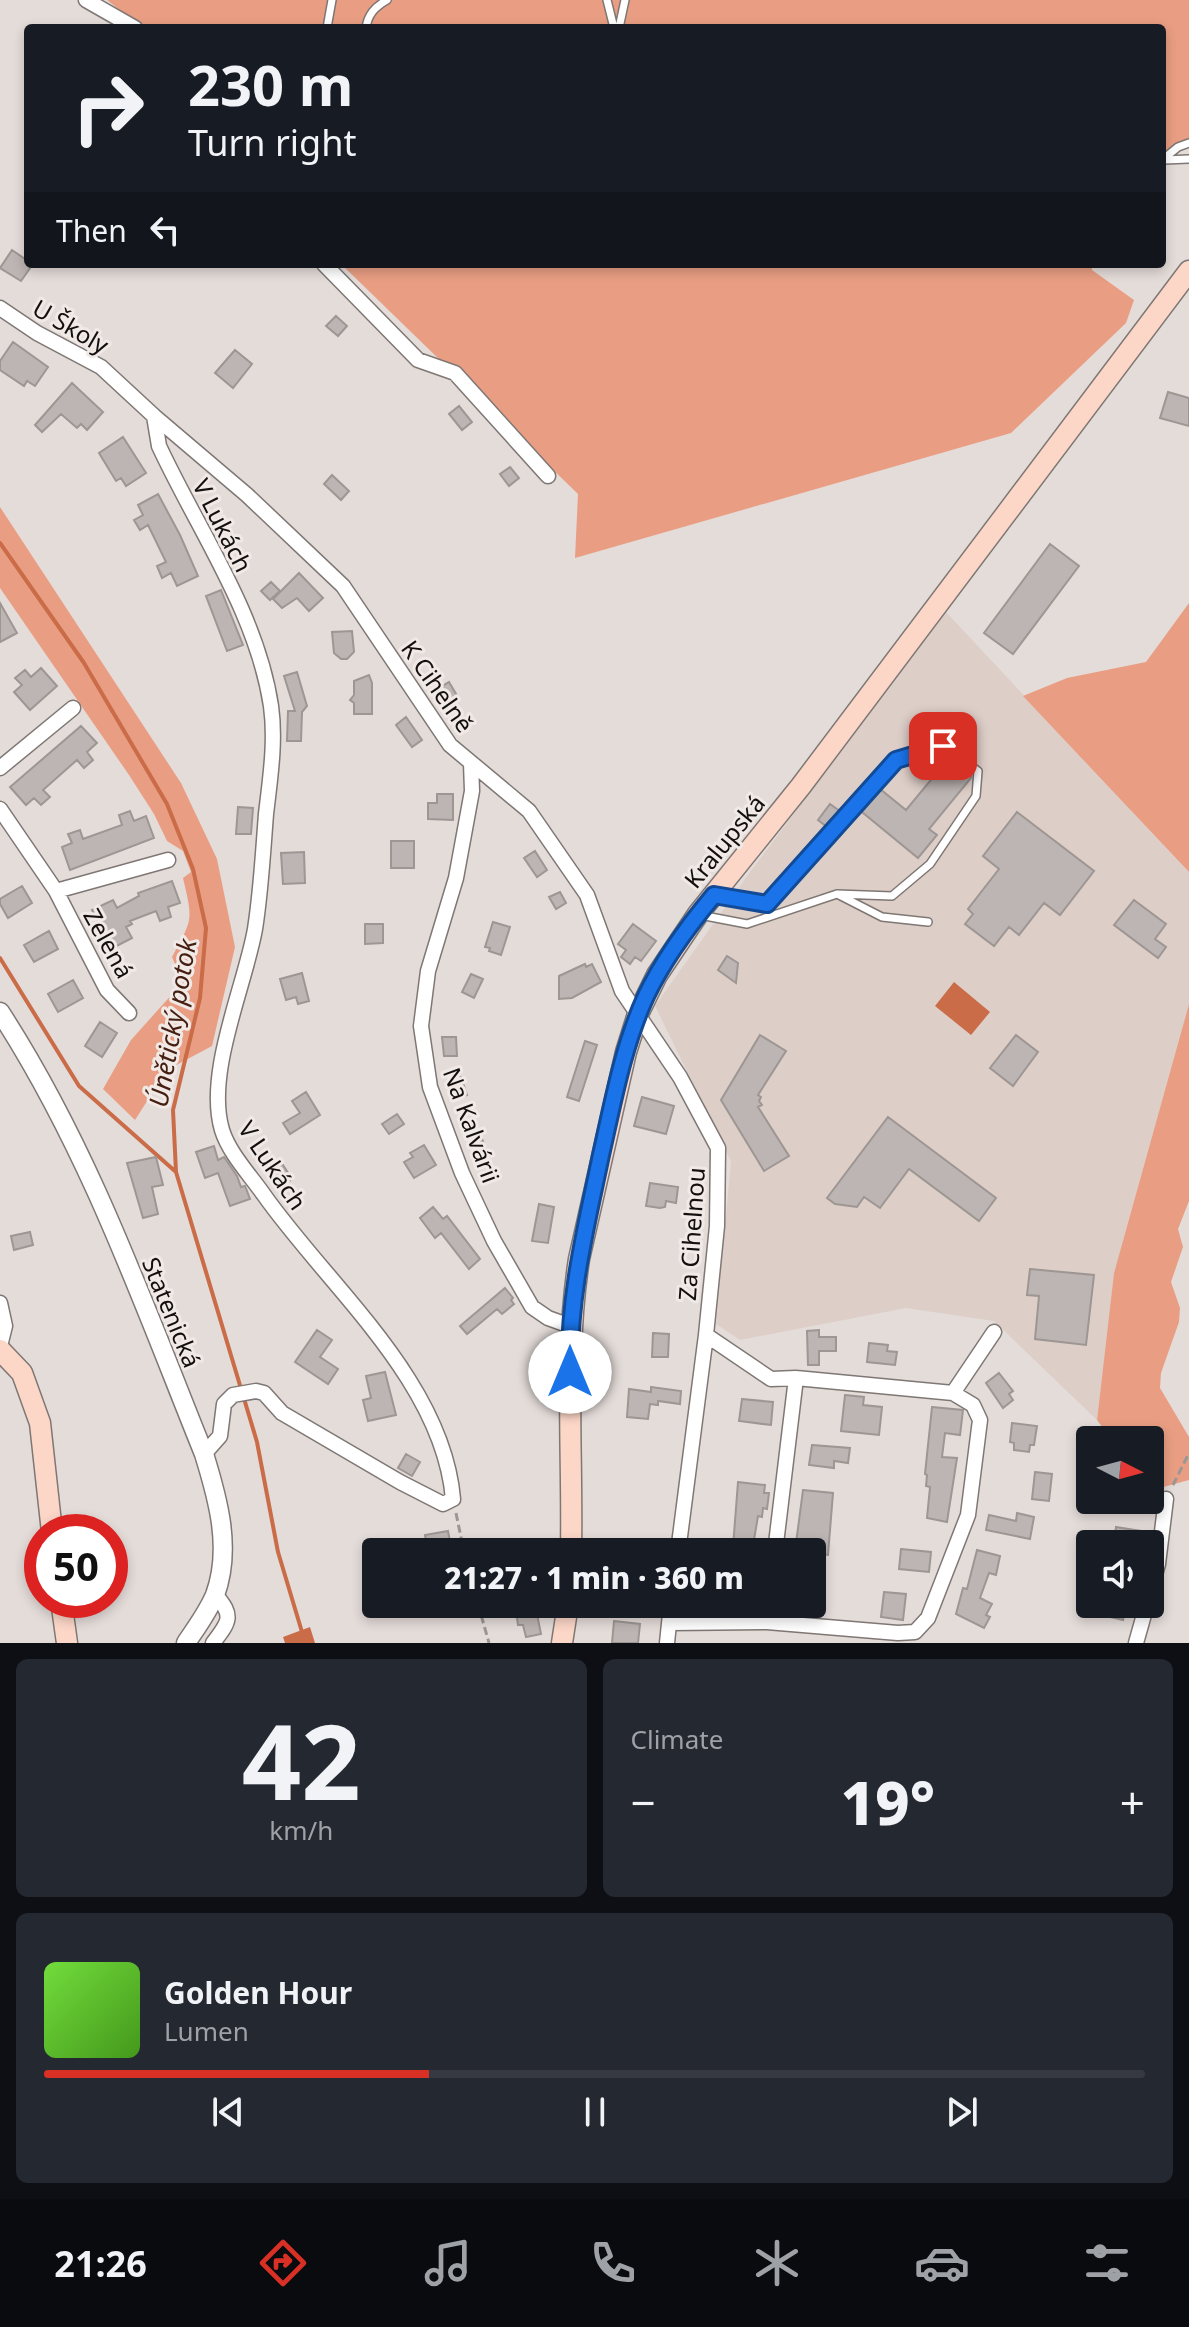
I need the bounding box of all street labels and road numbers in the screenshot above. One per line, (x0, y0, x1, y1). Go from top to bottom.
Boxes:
street label: U Školy (27, 291, 116, 361)
street label: V Lukách (185, 473, 261, 577)
street label: K Cihelně (394, 633, 482, 739)
street label: Kralupská (676, 787, 772, 895)
street label: Zelená (76, 902, 142, 984)
street label: Na Kalvárii (436, 1063, 508, 1187)
street label: V Lukách (231, 1114, 315, 1216)
street label: Za Cihelnou (670, 1166, 712, 1302)
street label: Statenická (135, 1252, 209, 1372)

